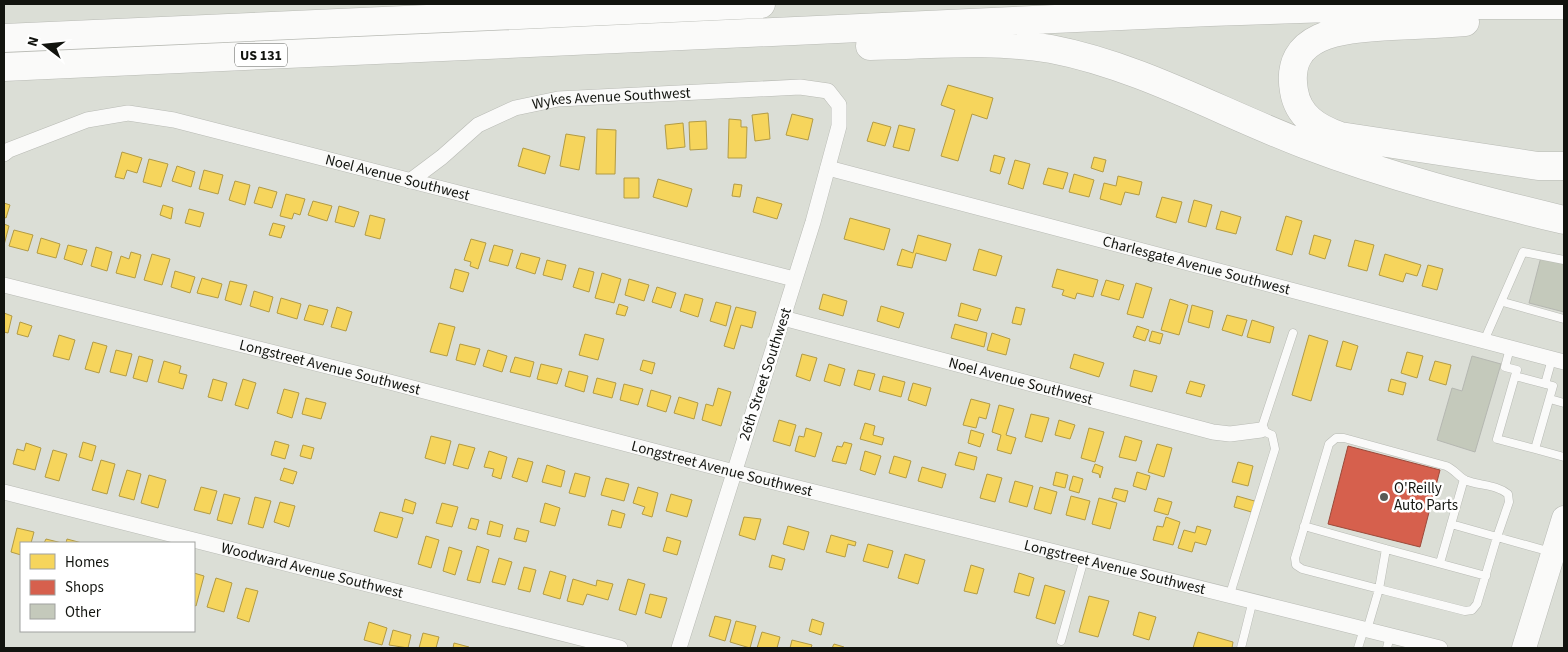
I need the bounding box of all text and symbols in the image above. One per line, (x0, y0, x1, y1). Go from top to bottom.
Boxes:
north arrow (20, 20, 70, 70)
text: N (23, 34, 44, 49)
road number: US 131 (235, 44, 287, 66)
street label: Wykes Avenue Southwest (530, 82, 691, 115)
street label: Noel Avenue Southwest (323, 149, 472, 206)
street label: Charlesgate Avenue Southwest (1100, 231, 1292, 300)
street label: 26th Street Southwest (734, 305, 797, 443)
street label: Longstreet Avenue Southwest (237, 334, 423, 401)
street label: Noel Avenue Southwest (946, 352, 1095, 411)
street label: Longstreet Avenue Southwest (629, 436, 815, 502)
place label: O'Reilly Auto Parts (1394, 478, 1458, 516)
marker: O'Reilly Auto Parts (1378, 491, 1390, 503)
street label: Longstreet Avenue Southwest (1022, 535, 1208, 600)
street label: Woodward Avenue Southwest (219, 537, 405, 604)
legend (20, 542, 195, 632)
text: Homes (65, 552, 109, 573)
text: Shops (65, 577, 104, 598)
text: Other (65, 602, 102, 623)

